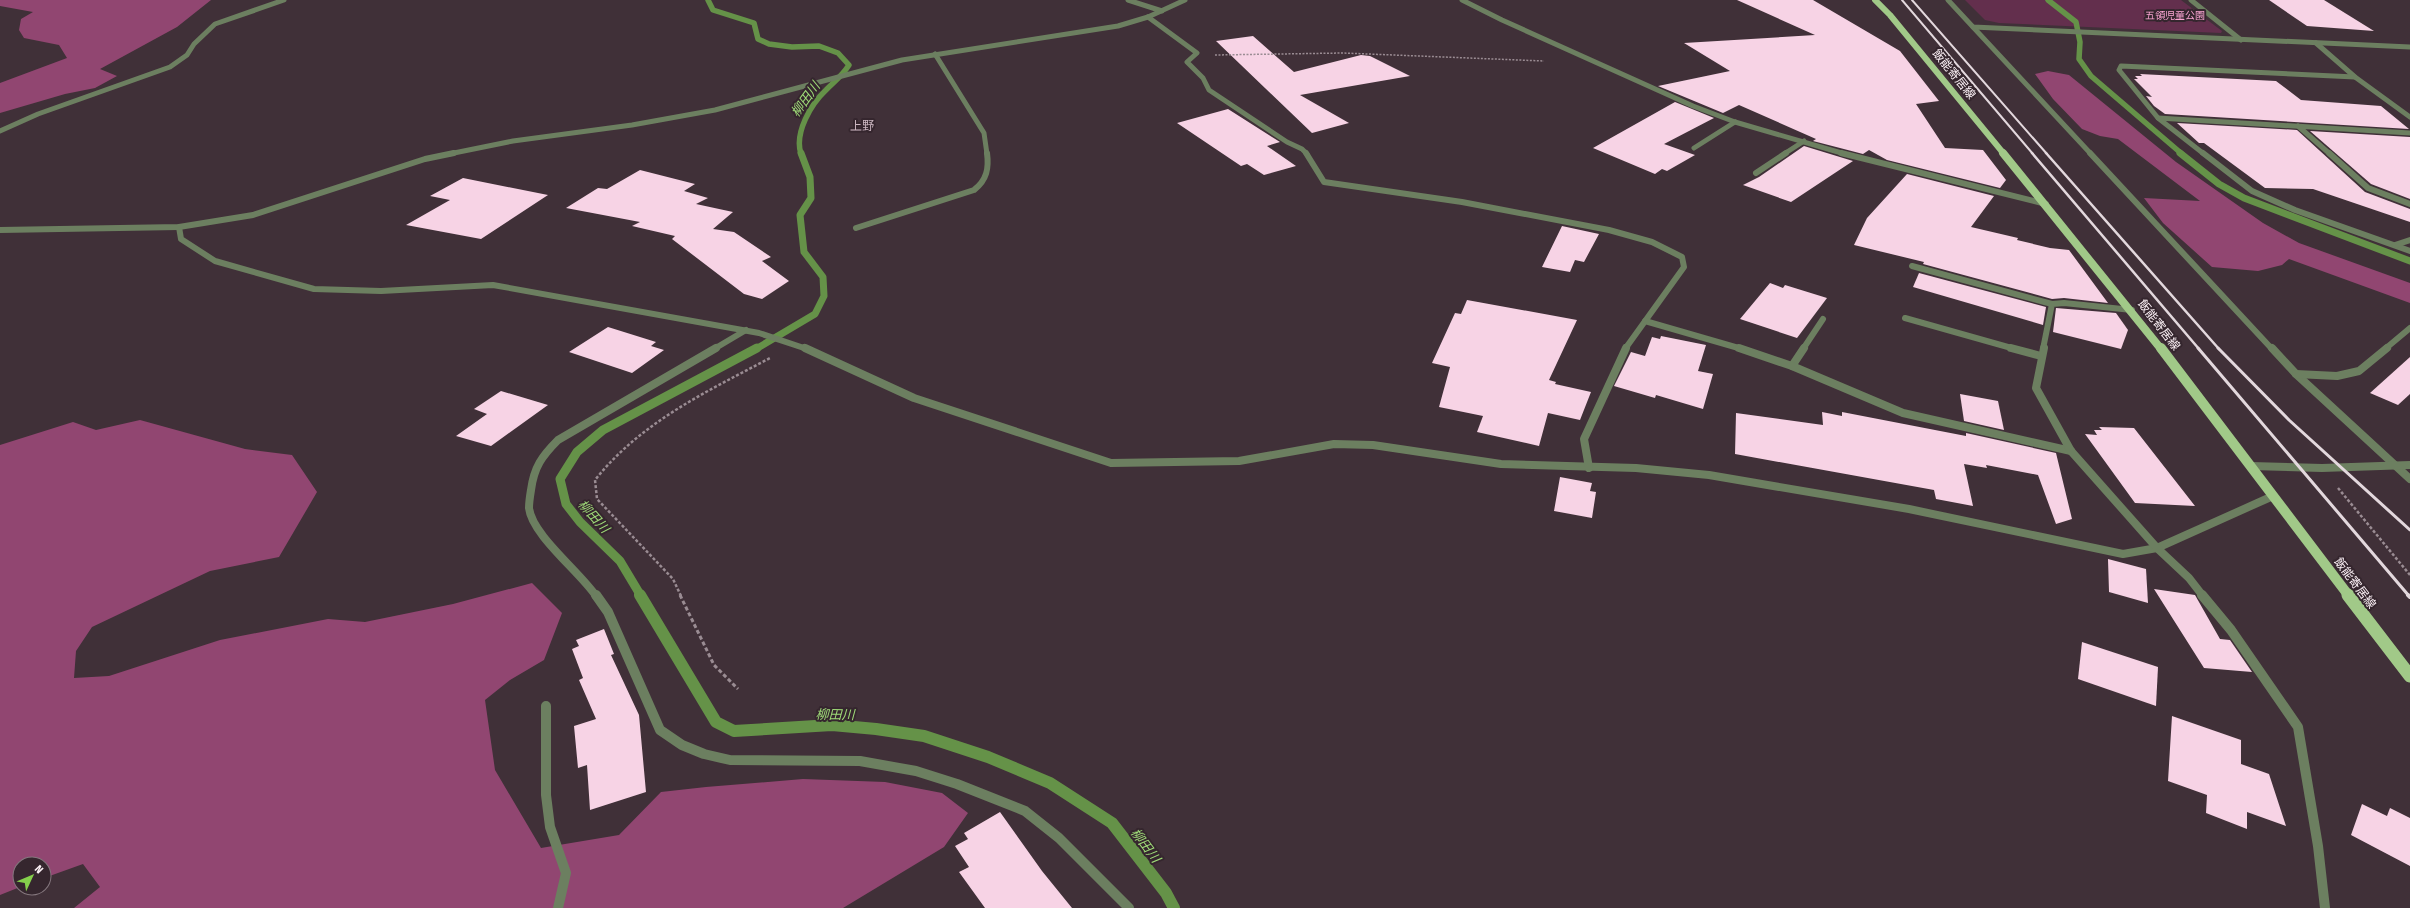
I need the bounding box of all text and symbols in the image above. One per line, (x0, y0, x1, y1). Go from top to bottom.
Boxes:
park label: 五領児童公園 (2145, 10, 2205, 22)
street label: 飯能寄居線 (1930, 46, 1978, 102)
water label: 柳田川 (788, 77, 824, 119)
district label: 上野 (850, 119, 874, 133)
street label: 飯能寄居線 (2135, 297, 2183, 353)
water label: 柳田川 (575, 497, 614, 537)
street label: 飯能寄居線 (2331, 555, 2379, 611)
water label: 柳田川 (815, 707, 857, 722)
water label: 柳田川 (1128, 825, 1165, 867)
north arrow (12, 856, 52, 896)
text: N (32, 863, 46, 876)

